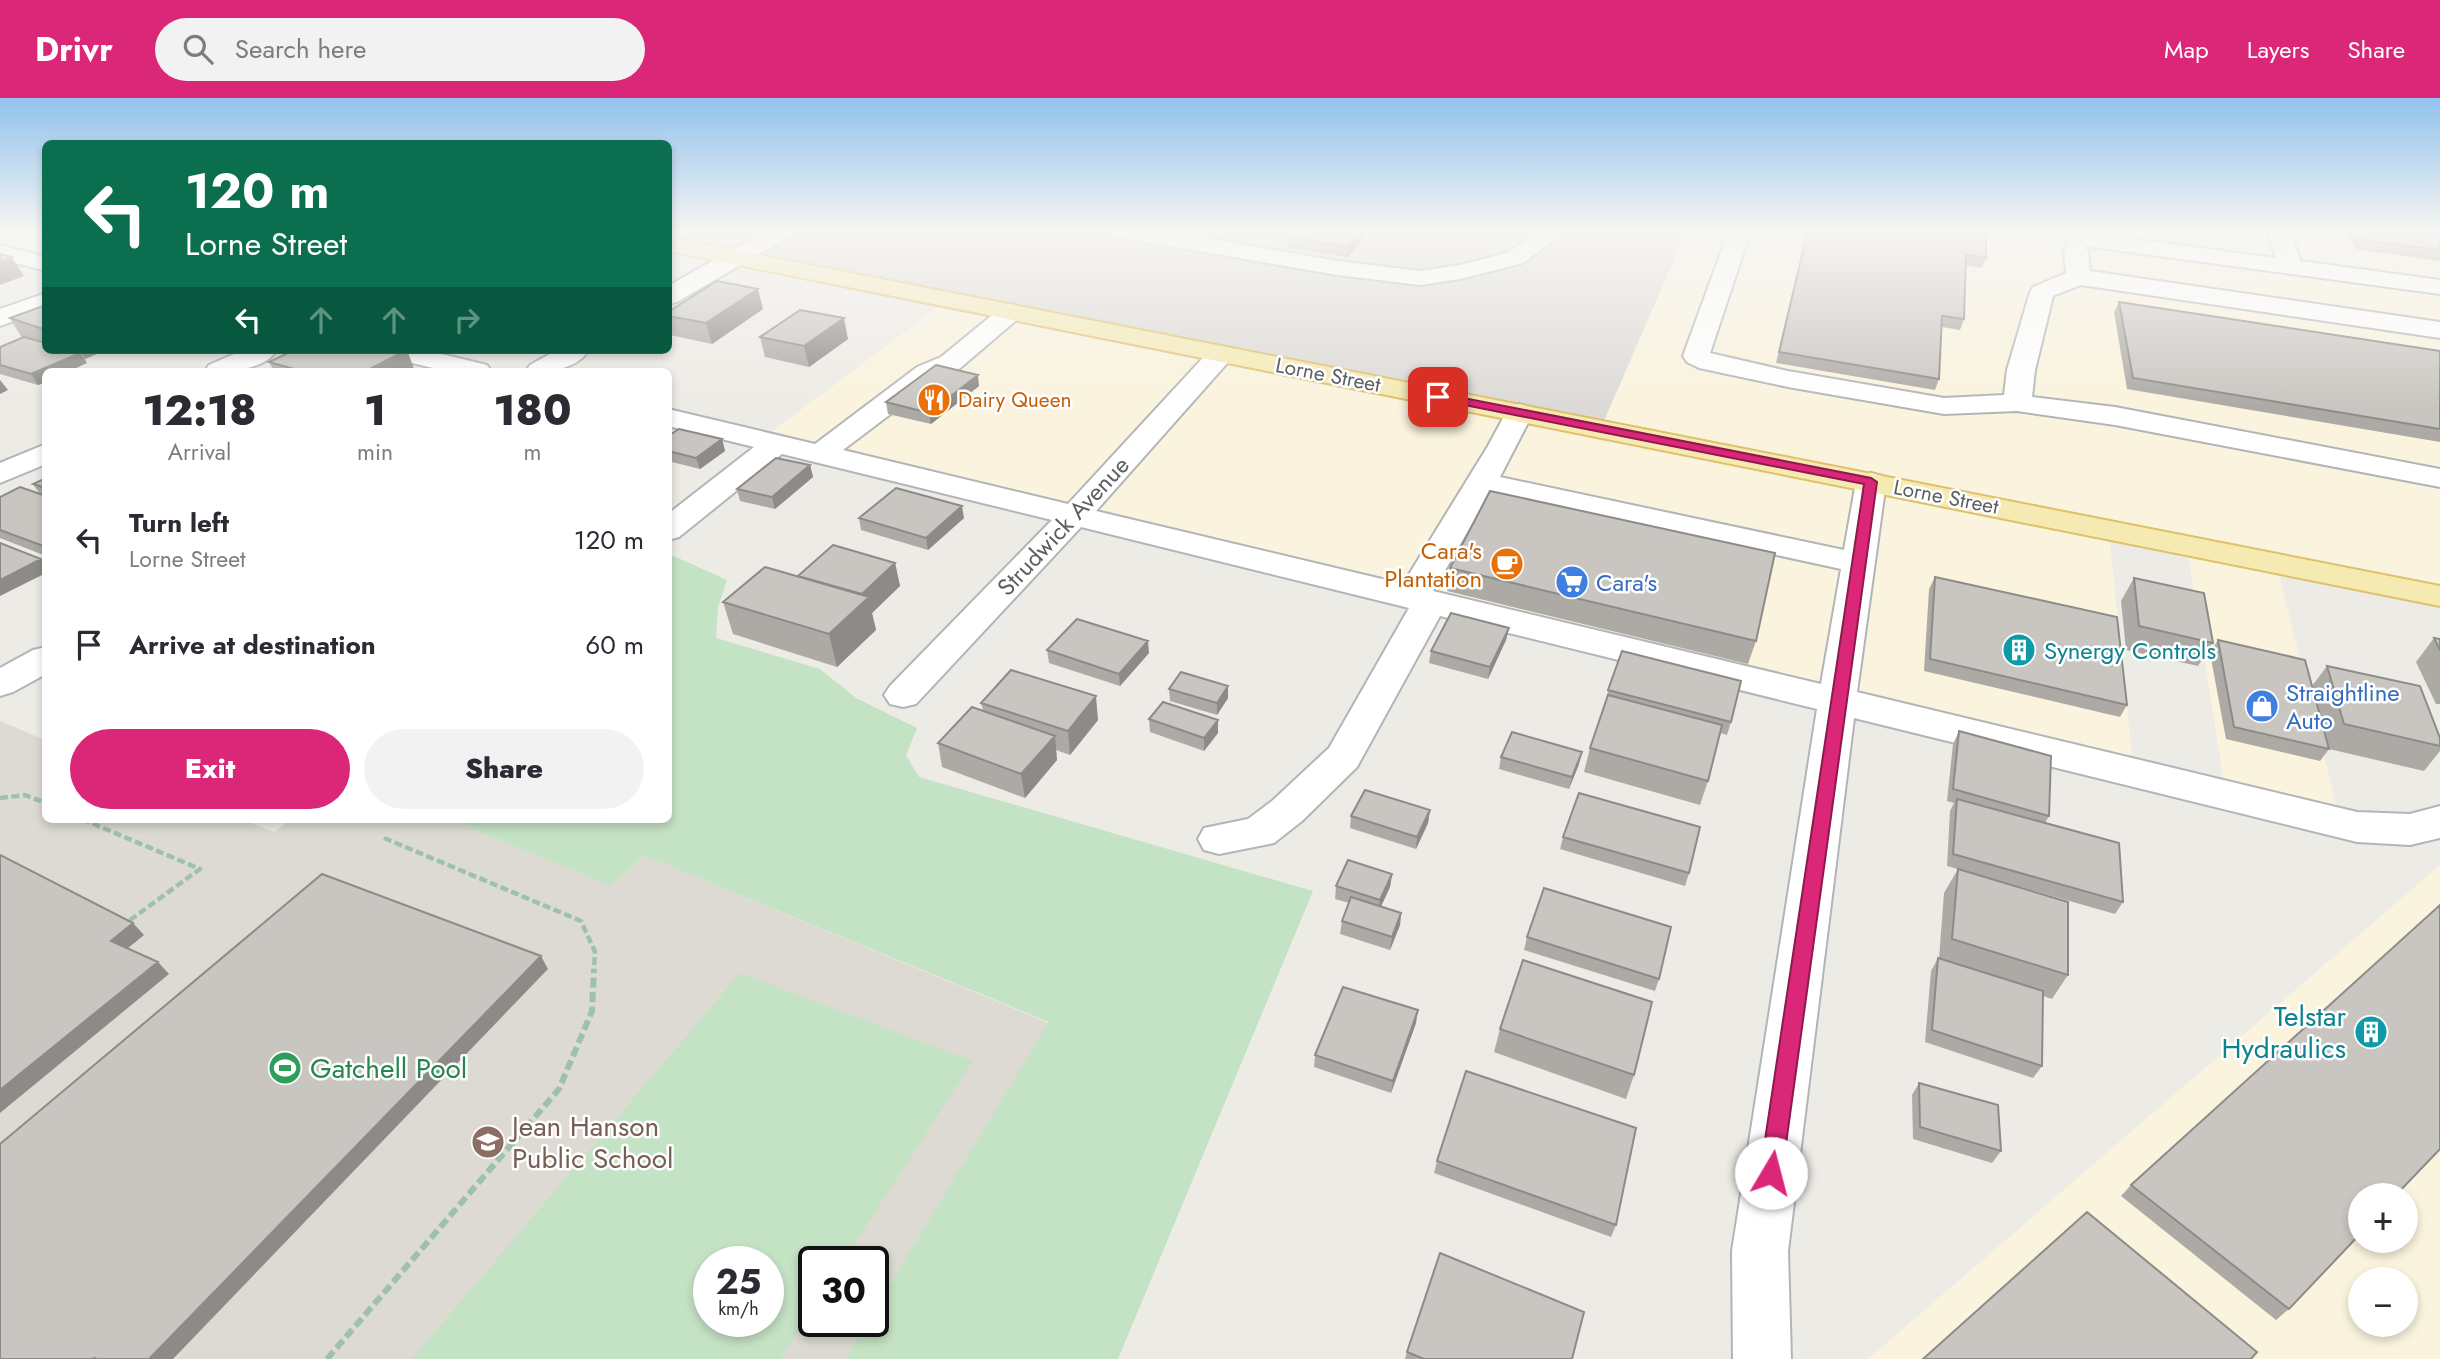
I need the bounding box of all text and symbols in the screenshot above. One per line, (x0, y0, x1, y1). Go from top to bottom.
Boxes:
search box (155, 18, 645, 81)
text: Drivr (35, 26, 113, 73)
icon: search (179, 30, 217, 68)
text: Search here (235, 30, 366, 68)
text: Map (2164, 32, 2209, 67)
text: Layers (2247, 32, 2309, 67)
text: Share (2347, 32, 2405, 67)
text: 120 m (185, 156, 329, 226)
icon: left (70, 168, 161, 259)
text: Lorne Street (185, 221, 347, 267)
icon: left (229, 301, 267, 339)
icon: ahead (302, 301, 340, 339)
icon: ahead (375, 301, 413, 339)
icon: right (448, 301, 486, 339)
street label: Lorne Street (1273, 350, 1383, 400)
pin (1408, 367, 1468, 427)
icon: arrive (1419, 378, 1457, 416)
text: 12:18 (142, 380, 257, 441)
text: 1 (364, 380, 386, 441)
text: 180 (493, 380, 572, 441)
restaurant icon: Dairy Queen (915, 381, 953, 419)
place label: Dairy Queen (958, 385, 1071, 415)
text: Arrival (168, 435, 231, 469)
text: min (357, 435, 393, 469)
text: m (524, 435, 541, 469)
street label: Strudwick Avenue (989, 448, 1137, 604)
street label: Lorne Street (1891, 472, 2001, 522)
text: Turn left (129, 504, 229, 542)
icon: left (70, 521, 108, 559)
text: 120 m (574, 521, 644, 559)
place label: Cara's Plantation (1384, 533, 1482, 596)
text: Lorne Street (129, 542, 246, 576)
cafe icon: Cara's Plantation (1488, 545, 1526, 583)
supermarket icon: Cara's (1553, 563, 1591, 601)
place label: Cara's (1596, 565, 1657, 600)
icon: arrive (70, 626, 108, 664)
text: Arrive at destination (129, 626, 376, 664)
text: 60 m (585, 626, 644, 664)
building icon: Synergy Controls (2000, 631, 2038, 669)
place label: Synergy Controls (2044, 633, 2216, 668)
place label: Straightline Auto (2286, 675, 2400, 738)
shop icon: Straightline Auto (2243, 687, 2281, 725)
button: Exit (70, 729, 350, 809)
button: Share (364, 729, 644, 809)
place label: Telstar Hydraulics (2222, 996, 2346, 1069)
building icon: Telstar Hydraulics (2352, 1013, 2390, 1051)
place label: Gatchell Pool (310, 1048, 467, 1089)
sports icon: Gatchell Pool (266, 1049, 304, 1087)
place label: Jean Hanson Public School (508, 1106, 673, 1179)
school or university icon: Jean Hanson Public School (469, 1123, 507, 1161)
position arrow (1734, 1136, 1808, 1210)
map controls (2348, 1183, 2418, 1337)
button: + (2348, 1183, 2418, 1253)
speed limit sign: 30 (798, 1246, 889, 1337)
text: 25 (716, 1257, 761, 1307)
button: − (2348, 1267, 2418, 1337)
text: km/h (718, 1296, 759, 1322)

